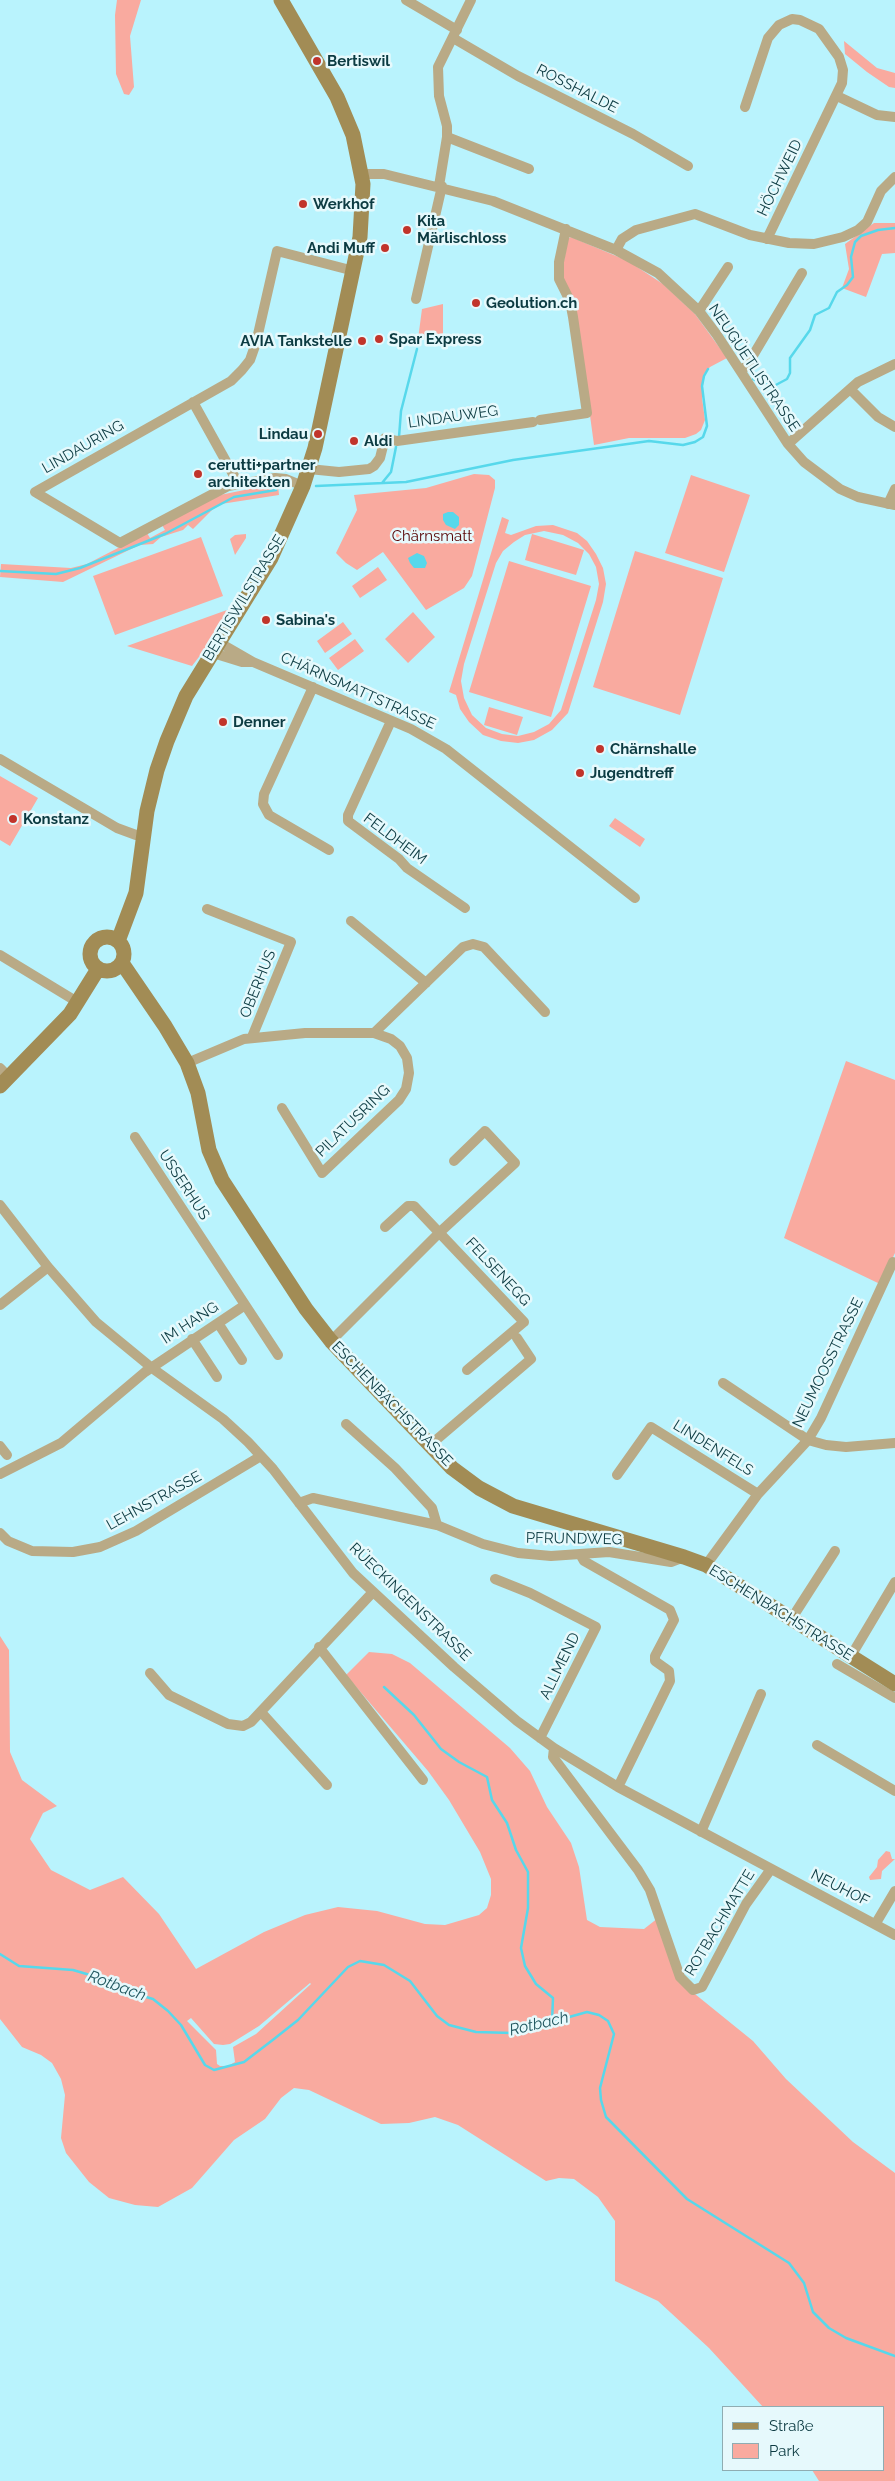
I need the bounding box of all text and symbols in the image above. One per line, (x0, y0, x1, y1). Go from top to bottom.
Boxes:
place label: Bertiswil (327, 52, 390, 70)
marker: Bertiswil (311, 55, 323, 67)
street label: ROSSHALDE (533, 61, 621, 117)
street label: HÖCHWEID (754, 137, 806, 219)
place label: Werkhof (313, 195, 375, 213)
marker: Werkhof (297, 198, 309, 210)
place label: Kita Märlischloss (417, 212, 506, 247)
marker: Kita Märlischloss (401, 224, 413, 236)
place label: Andi Muff (307, 239, 375, 257)
marker: Andi Muff (379, 242, 391, 254)
place label: Geolution.ch (486, 294, 577, 312)
marker: Geolution.ch (470, 297, 482, 309)
street label: NEUGÜETLISTRASSE (705, 301, 803, 435)
place label: Spar Express (389, 330, 482, 348)
place label: AVIA Tankstelle (240, 332, 352, 350)
marker: Spar Express (373, 333, 385, 345)
marker: AVIA Tankstelle (356, 335, 368, 347)
street label: LINDAUWEG (407, 402, 499, 432)
street label: LINDAURING (39, 416, 127, 478)
place label: Lindau (259, 425, 308, 443)
marker: Lindau (312, 428, 324, 440)
place label: Aldi (364, 432, 392, 450)
marker: Aldi (348, 435, 360, 447)
place label: cerutti+partner architekten (208, 456, 316, 491)
marker: cerutti+partner architekten (192, 468, 204, 480)
park label: Chärnsmatt (392, 527, 472, 545)
street label: BERTISWILSTRASSE (199, 532, 289, 664)
place label: Sabina's (276, 611, 335, 629)
marker: Sabina's (260, 614, 272, 626)
street label: CHÄRNSMATTSTRASSE (278, 649, 438, 733)
place label: Denner (233, 713, 286, 731)
marker: Denner (217, 716, 229, 728)
place label: Chärnshalle (610, 740, 696, 758)
marker: Chärnshalle (594, 743, 606, 755)
place label: Jugendtreff (590, 764, 674, 782)
marker: Jugendtreff (574, 767, 586, 779)
street label: FELDHEIM (360, 809, 430, 869)
place label: Konstanz (23, 810, 89, 828)
marker: Konstanz (7, 813, 19, 825)
street label: OBERHUS (236, 947, 280, 1021)
street label: PILATUSRING (312, 1081, 394, 1161)
street label: USSERHUS (155, 1147, 213, 1223)
street label: FELSENEGG (462, 1234, 534, 1310)
street label: NEUMOOSSTRASSE (789, 1295, 867, 1431)
street label: IM HANG (158, 1298, 222, 1348)
street label: ESCHENBACHSTRASSE (328, 1338, 456, 1470)
street label: LINDENFELS (670, 1416, 756, 1480)
street label: LEHNSTRASSE (103, 1467, 205, 1535)
street label: PFRUNDWEG (526, 1529, 622, 1549)
street label: RÜECKINGENSTRASSE (345, 1539, 475, 1665)
street label: ESCHENBACHSTRASSE (706, 1561, 856, 1665)
street label: ALLMEND (536, 1630, 584, 1702)
street label: NEUHOF (808, 1866, 872, 1910)
street label: ROTBACHMATTE (681, 1867, 759, 1979)
water label: Rotbach (85, 1967, 149, 2005)
water label: Rotbach (507, 2008, 571, 2040)
legend (722, 2406, 885, 2471)
text: Straße (769, 2417, 813, 2435)
text: Park (769, 2442, 800, 2460)

